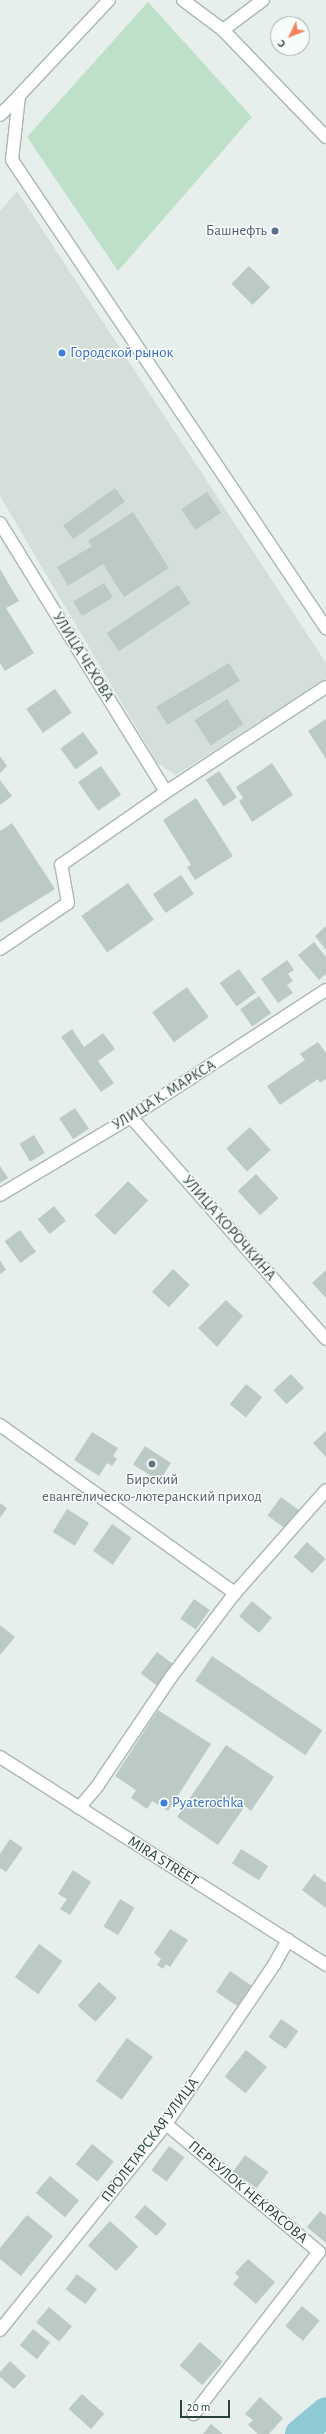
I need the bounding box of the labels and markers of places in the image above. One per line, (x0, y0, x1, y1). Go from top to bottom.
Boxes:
place label: Башнефть (206, 222, 267, 240)
marker: Башнефть (270, 226, 280, 236)
place label: Городской рынок (70, 344, 173, 362)
marker: Городской рынок (57, 348, 67, 358)
marker: Бирский евангелическо-лютеранский приход (147, 1459, 157, 1469)
place label: Бирский евангелическо-лютеранский приход (42, 1470, 262, 1505)
place label: Pyaterochka (172, 1794, 244, 1812)
marker: Pyaterochka (159, 1798, 169, 1808)

